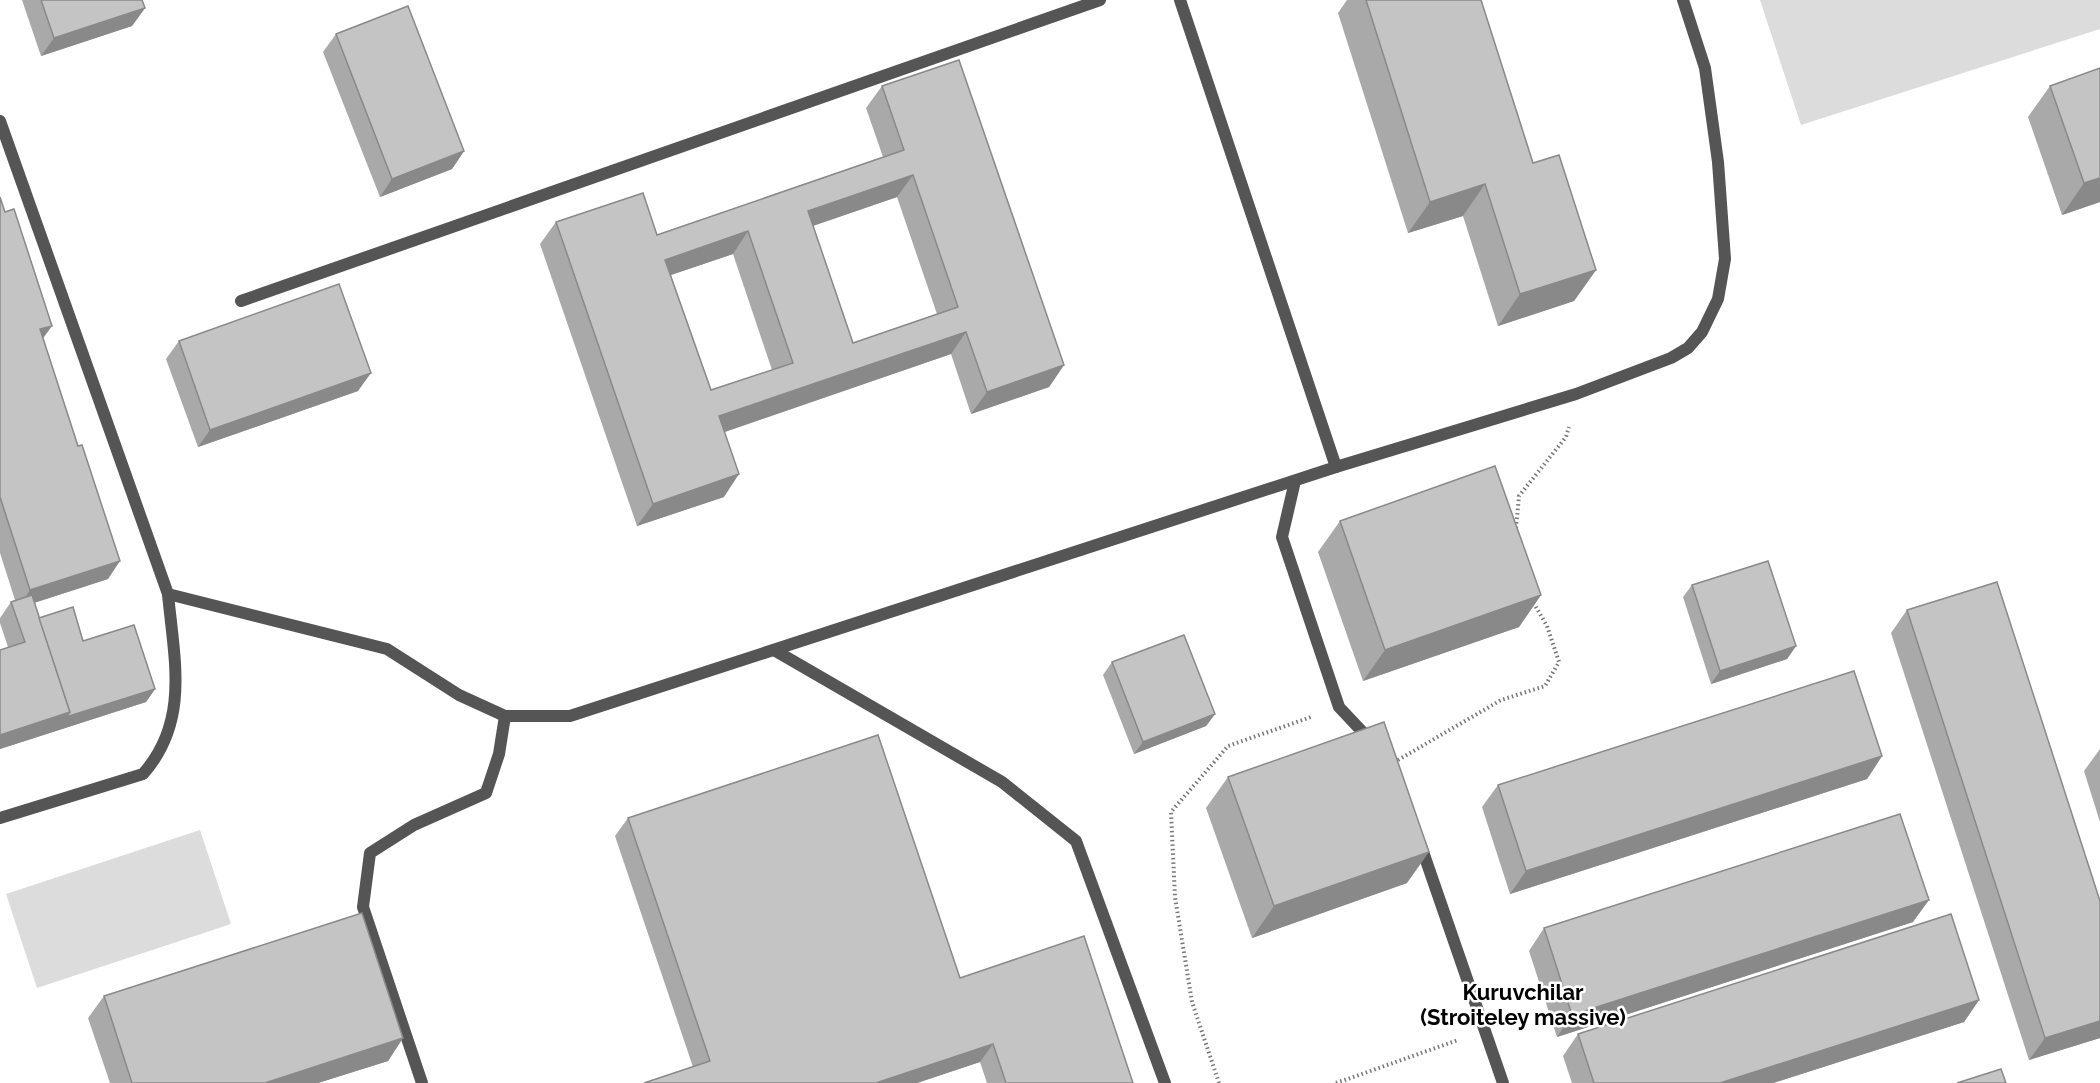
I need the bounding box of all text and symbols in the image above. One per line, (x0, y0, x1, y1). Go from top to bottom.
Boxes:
district label: Kuruvchilar (Stroiteley massive) (1420, 979, 1626, 1030)

